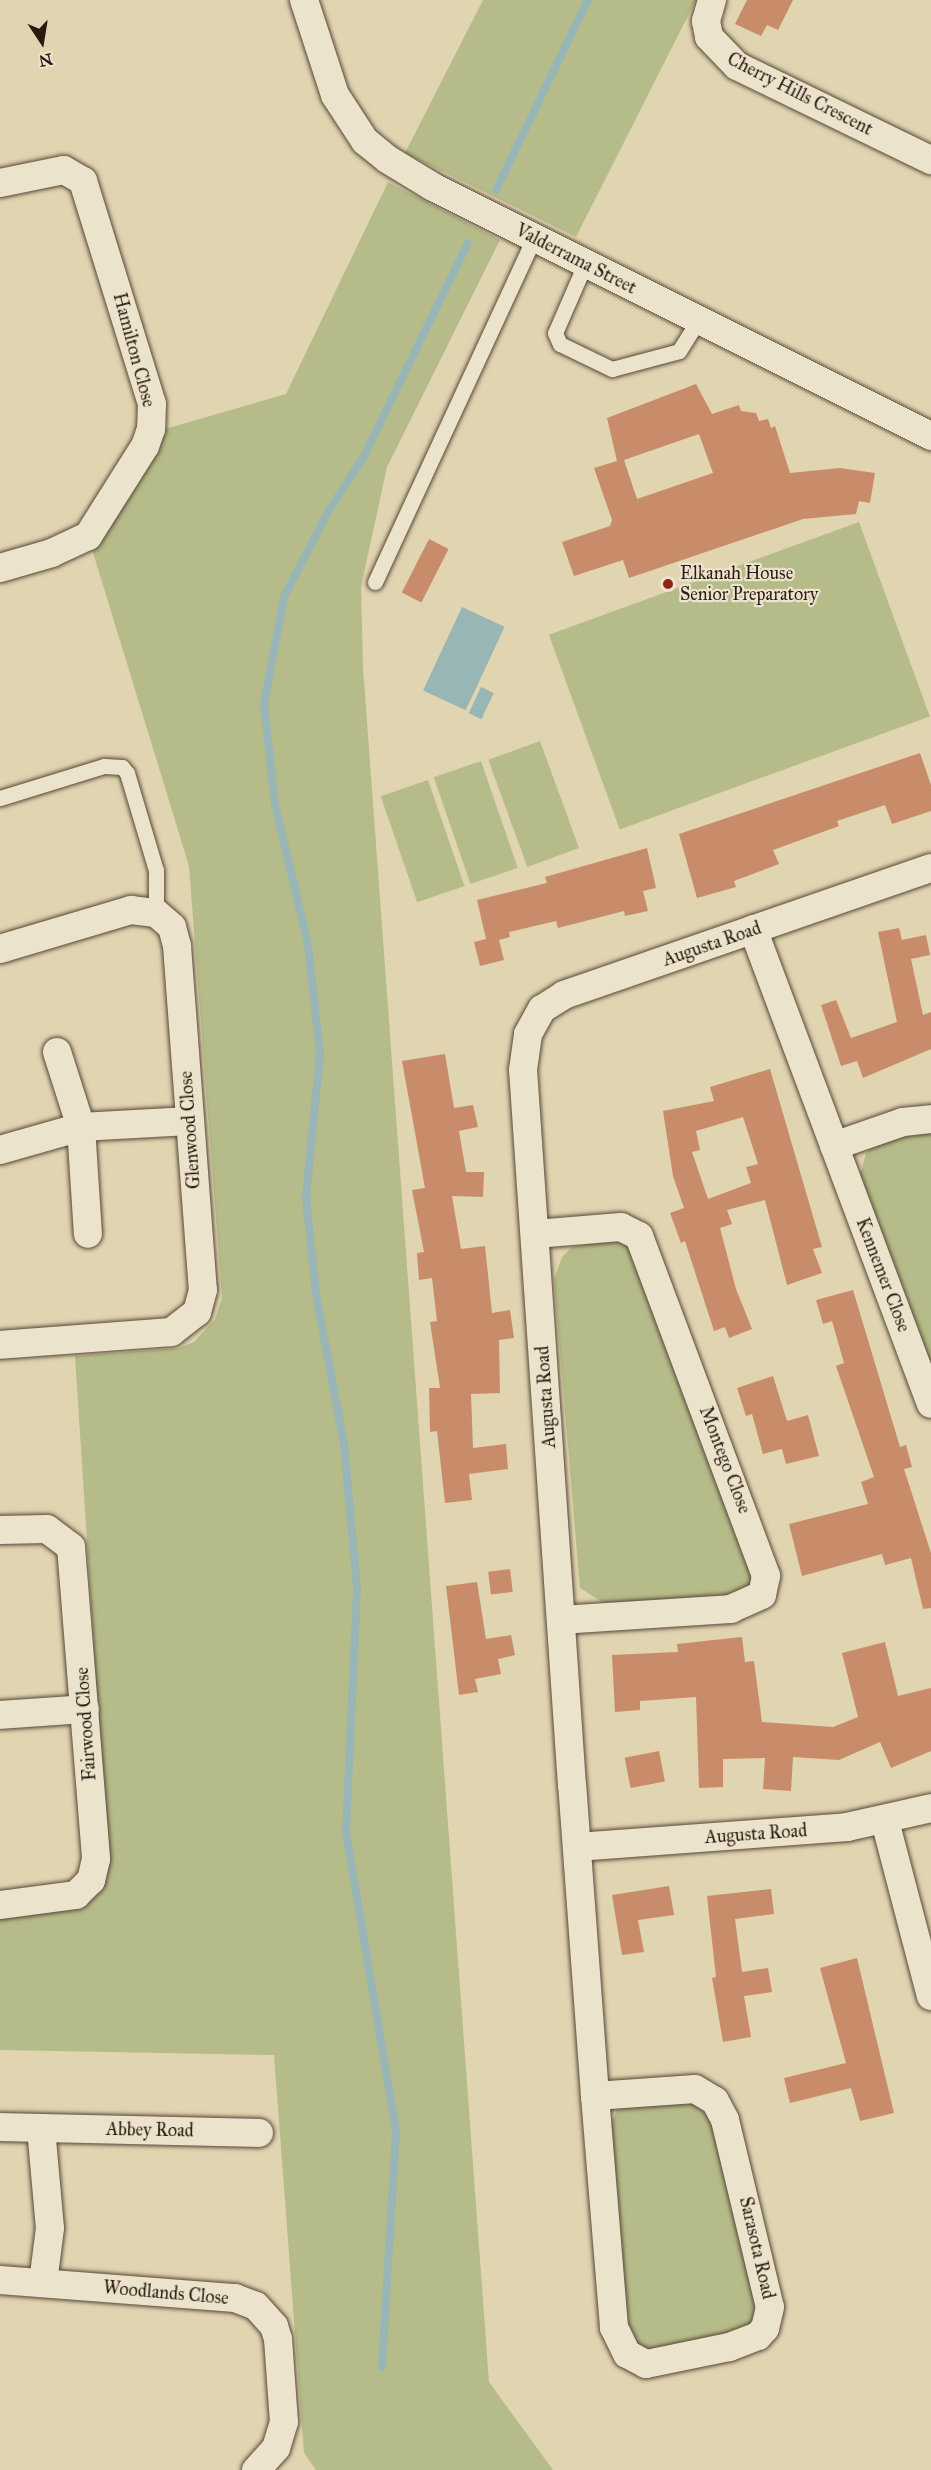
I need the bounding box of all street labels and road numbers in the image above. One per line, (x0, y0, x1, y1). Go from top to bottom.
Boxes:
street label: Cherry Hills Crescent (724, 48, 876, 140)
street label: Valderrama Street (512, 219, 640, 299)
street label: Hamilton Close (108, 290, 160, 410)
street label: Augusta Road (660, 917, 764, 971)
street label: Glenwood Close (175, 1070, 205, 1190)
street label: Kennemer Close (851, 1215, 915, 1335)
street label: Augusta Road (532, 1345, 560, 1449)
street label: Montego Close (695, 1403, 755, 1517)
street label: Fairwood Close (71, 1666, 101, 1782)
street label: Augusta Road (704, 1820, 808, 1848)
street label: Abbey Road (106, 2118, 194, 2142)
street label: Sarasota Road (735, 2195, 779, 2301)
street label: Woodlands Close (102, 2277, 230, 2309)

